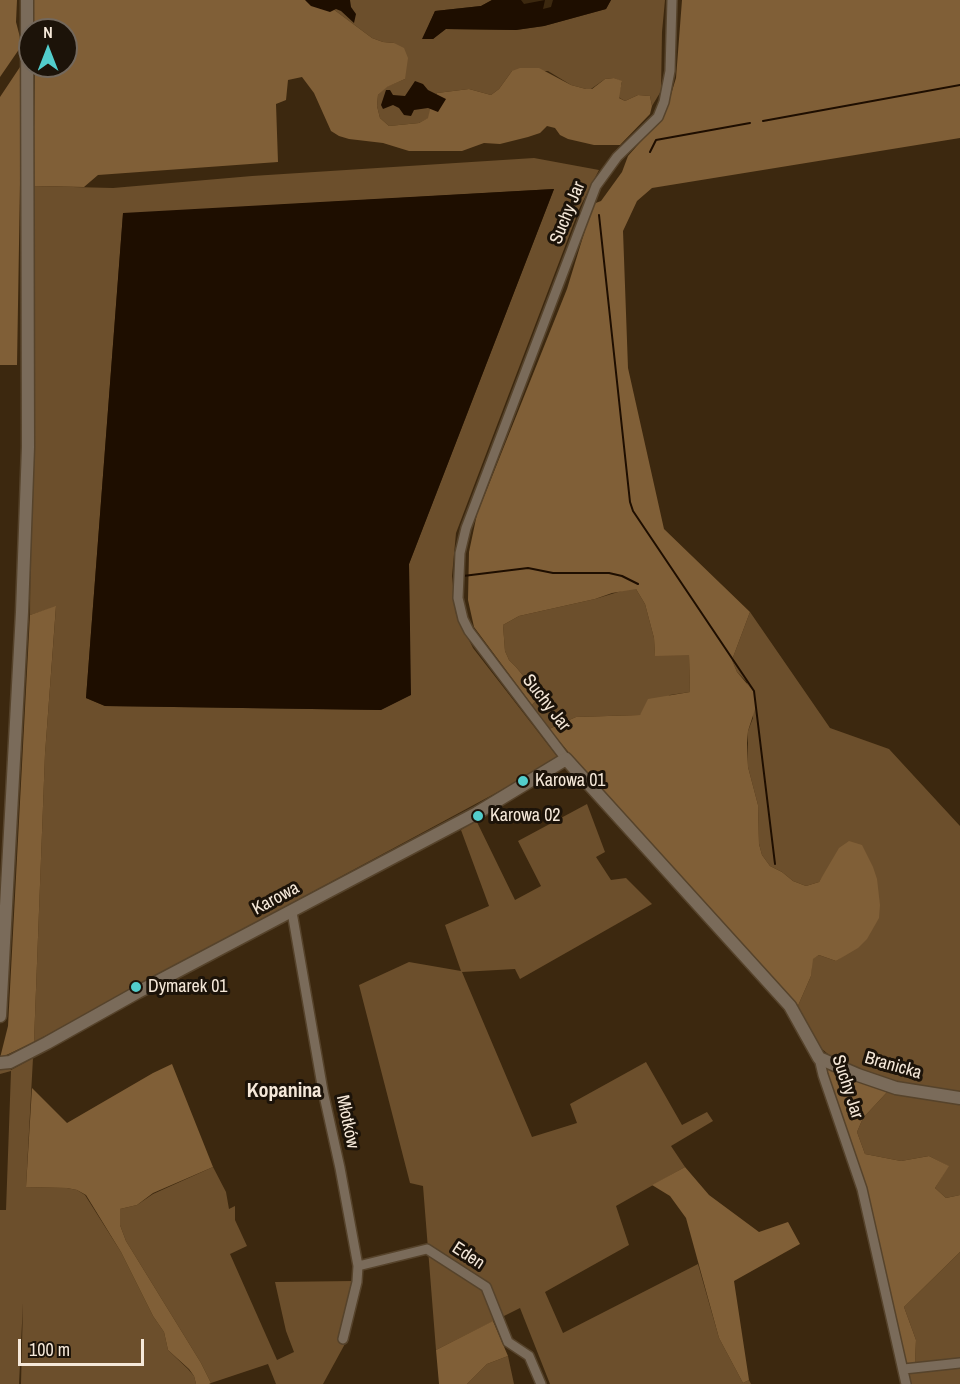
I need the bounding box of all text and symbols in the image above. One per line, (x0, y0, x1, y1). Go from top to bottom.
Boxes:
north arrow (18, 18, 78, 78)
text: N (43, 21, 53, 43)
street label: Suchy Jar (546, 179, 590, 247)
street label: Suchy Jar (517, 670, 575, 736)
place label: Karowa 01 (535, 770, 606, 792)
marker: Karowa 01 (516, 774, 530, 788)
place label: Karowa 02 (490, 805, 561, 827)
marker: Karowa 02 (471, 809, 485, 823)
street label: Karowa (249, 878, 303, 920)
place label: Dymarek 01 (148, 976, 228, 998)
marker: Dymarek 01 (129, 980, 143, 994)
street label: Branicka (862, 1048, 924, 1084)
street label: Suchy Jar (827, 1052, 867, 1122)
district label: Kopanina (247, 1080, 321, 1104)
street label: Młotków (331, 1093, 363, 1151)
street label: Eden (448, 1238, 488, 1274)
scale bar (21, 1327, 147, 1365)
text: 100 m (29, 1337, 70, 1362)

